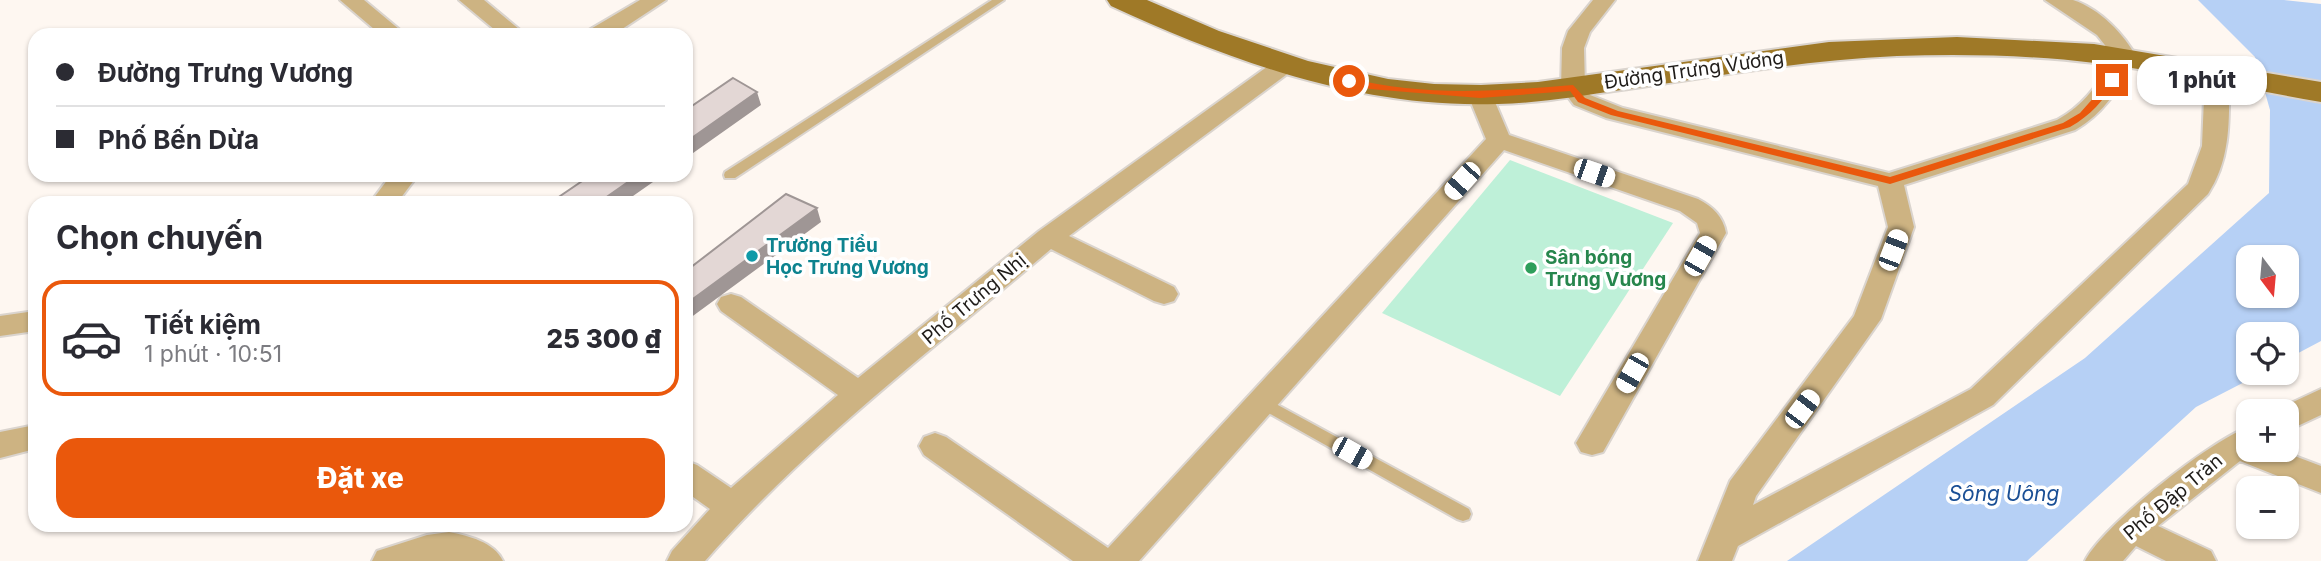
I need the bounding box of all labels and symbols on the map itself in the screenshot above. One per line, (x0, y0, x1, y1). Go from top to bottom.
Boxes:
street label: Đường Trưng Vương (1603, 46, 1785, 94)
callout: 1 phút (2136, 56, 2266, 104)
route end (2096, 64, 2128, 96)
route start (1333, 65, 1365, 97)
car (1571, 156, 1618, 190)
car (1441, 158, 1484, 204)
car (1876, 227, 1911, 273)
car (1681, 233, 1720, 279)
place label: Trường Tiểu Học Trưng Vương (766, 234, 929, 279)
north arrow (2236, 245, 2300, 308)
place label: Sân bóng Trưng Vương (1545, 246, 1666, 291)
marker: Trường Tiểu Học Trưng Vương (744, 248, 760, 264)
street label: Phố Trưng Nhị (917, 249, 1031, 349)
marker: Sân bóng Trưng Vương (1523, 260, 1539, 276)
car (1613, 350, 1652, 396)
car (1781, 386, 1824, 432)
car (1329, 434, 1376, 472)
street label: Phố Đập Tràn (2119, 449, 2227, 545)
water label: Sông Uông (1949, 481, 2060, 506)

